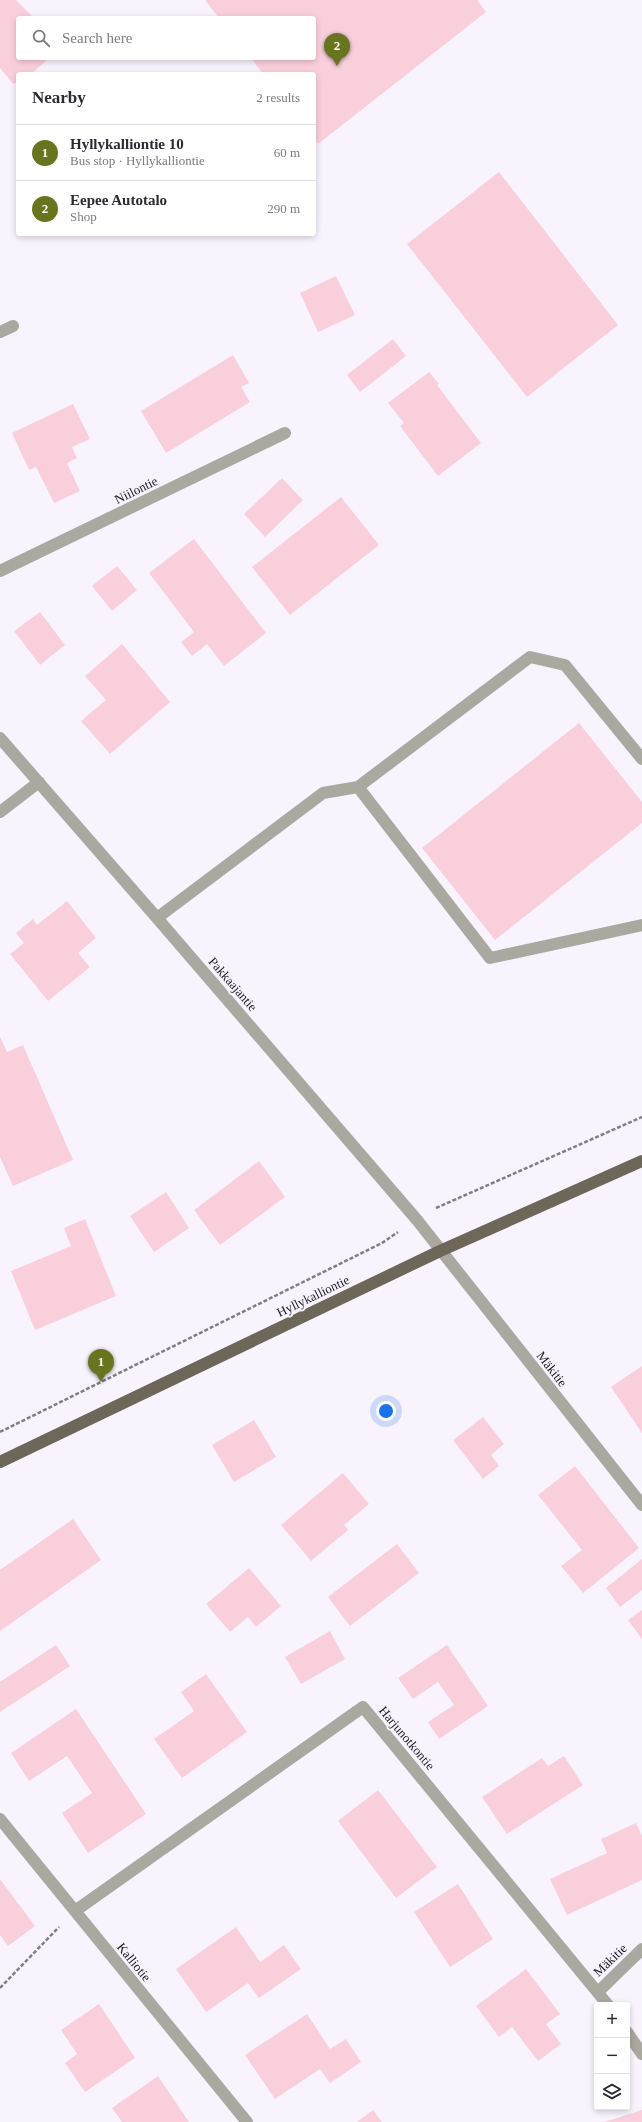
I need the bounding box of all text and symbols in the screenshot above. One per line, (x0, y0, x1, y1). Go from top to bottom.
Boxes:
search box (16, 16, 316, 60)
icon: search (30, 27, 52, 49)
text: Search here (62, 30, 132, 46)
pin: 2 (324, 33, 350, 66)
text: Nearby (32, 88, 86, 107)
text: 2 results (256, 90, 300, 105)
text: Hyllykalliontie 10 (70, 136, 184, 152)
text: 1 (42, 145, 48, 160)
text: 60 m (274, 145, 300, 160)
text: Bus stop · Hyllykalliontie (70, 153, 205, 168)
text: Eepee Autotalo (70, 192, 167, 208)
text: 2 (42, 201, 48, 216)
text: 290 m (267, 201, 300, 216)
text: Shop (70, 209, 97, 224)
street label: Niilontie (112, 473, 160, 507)
street label: Pakkaajantie (206, 954, 261, 1014)
street label: Hyllykalliontie (274, 1272, 352, 1320)
street label: Mäkitie (534, 1348, 570, 1390)
pin: 1 (88, 1349, 114, 1382)
your location (376, 1401, 396, 1421)
street label: Harjunotkontie (376, 1703, 438, 1773)
street label: Kalliotie (114, 1940, 154, 1985)
street label: Mäkitie (590, 1940, 630, 1979)
map controls (594, 2002, 630, 2110)
button: + (594, 2002, 630, 2038)
button: − (594, 2038, 630, 2074)
button: layers (594, 2074, 630, 2110)

